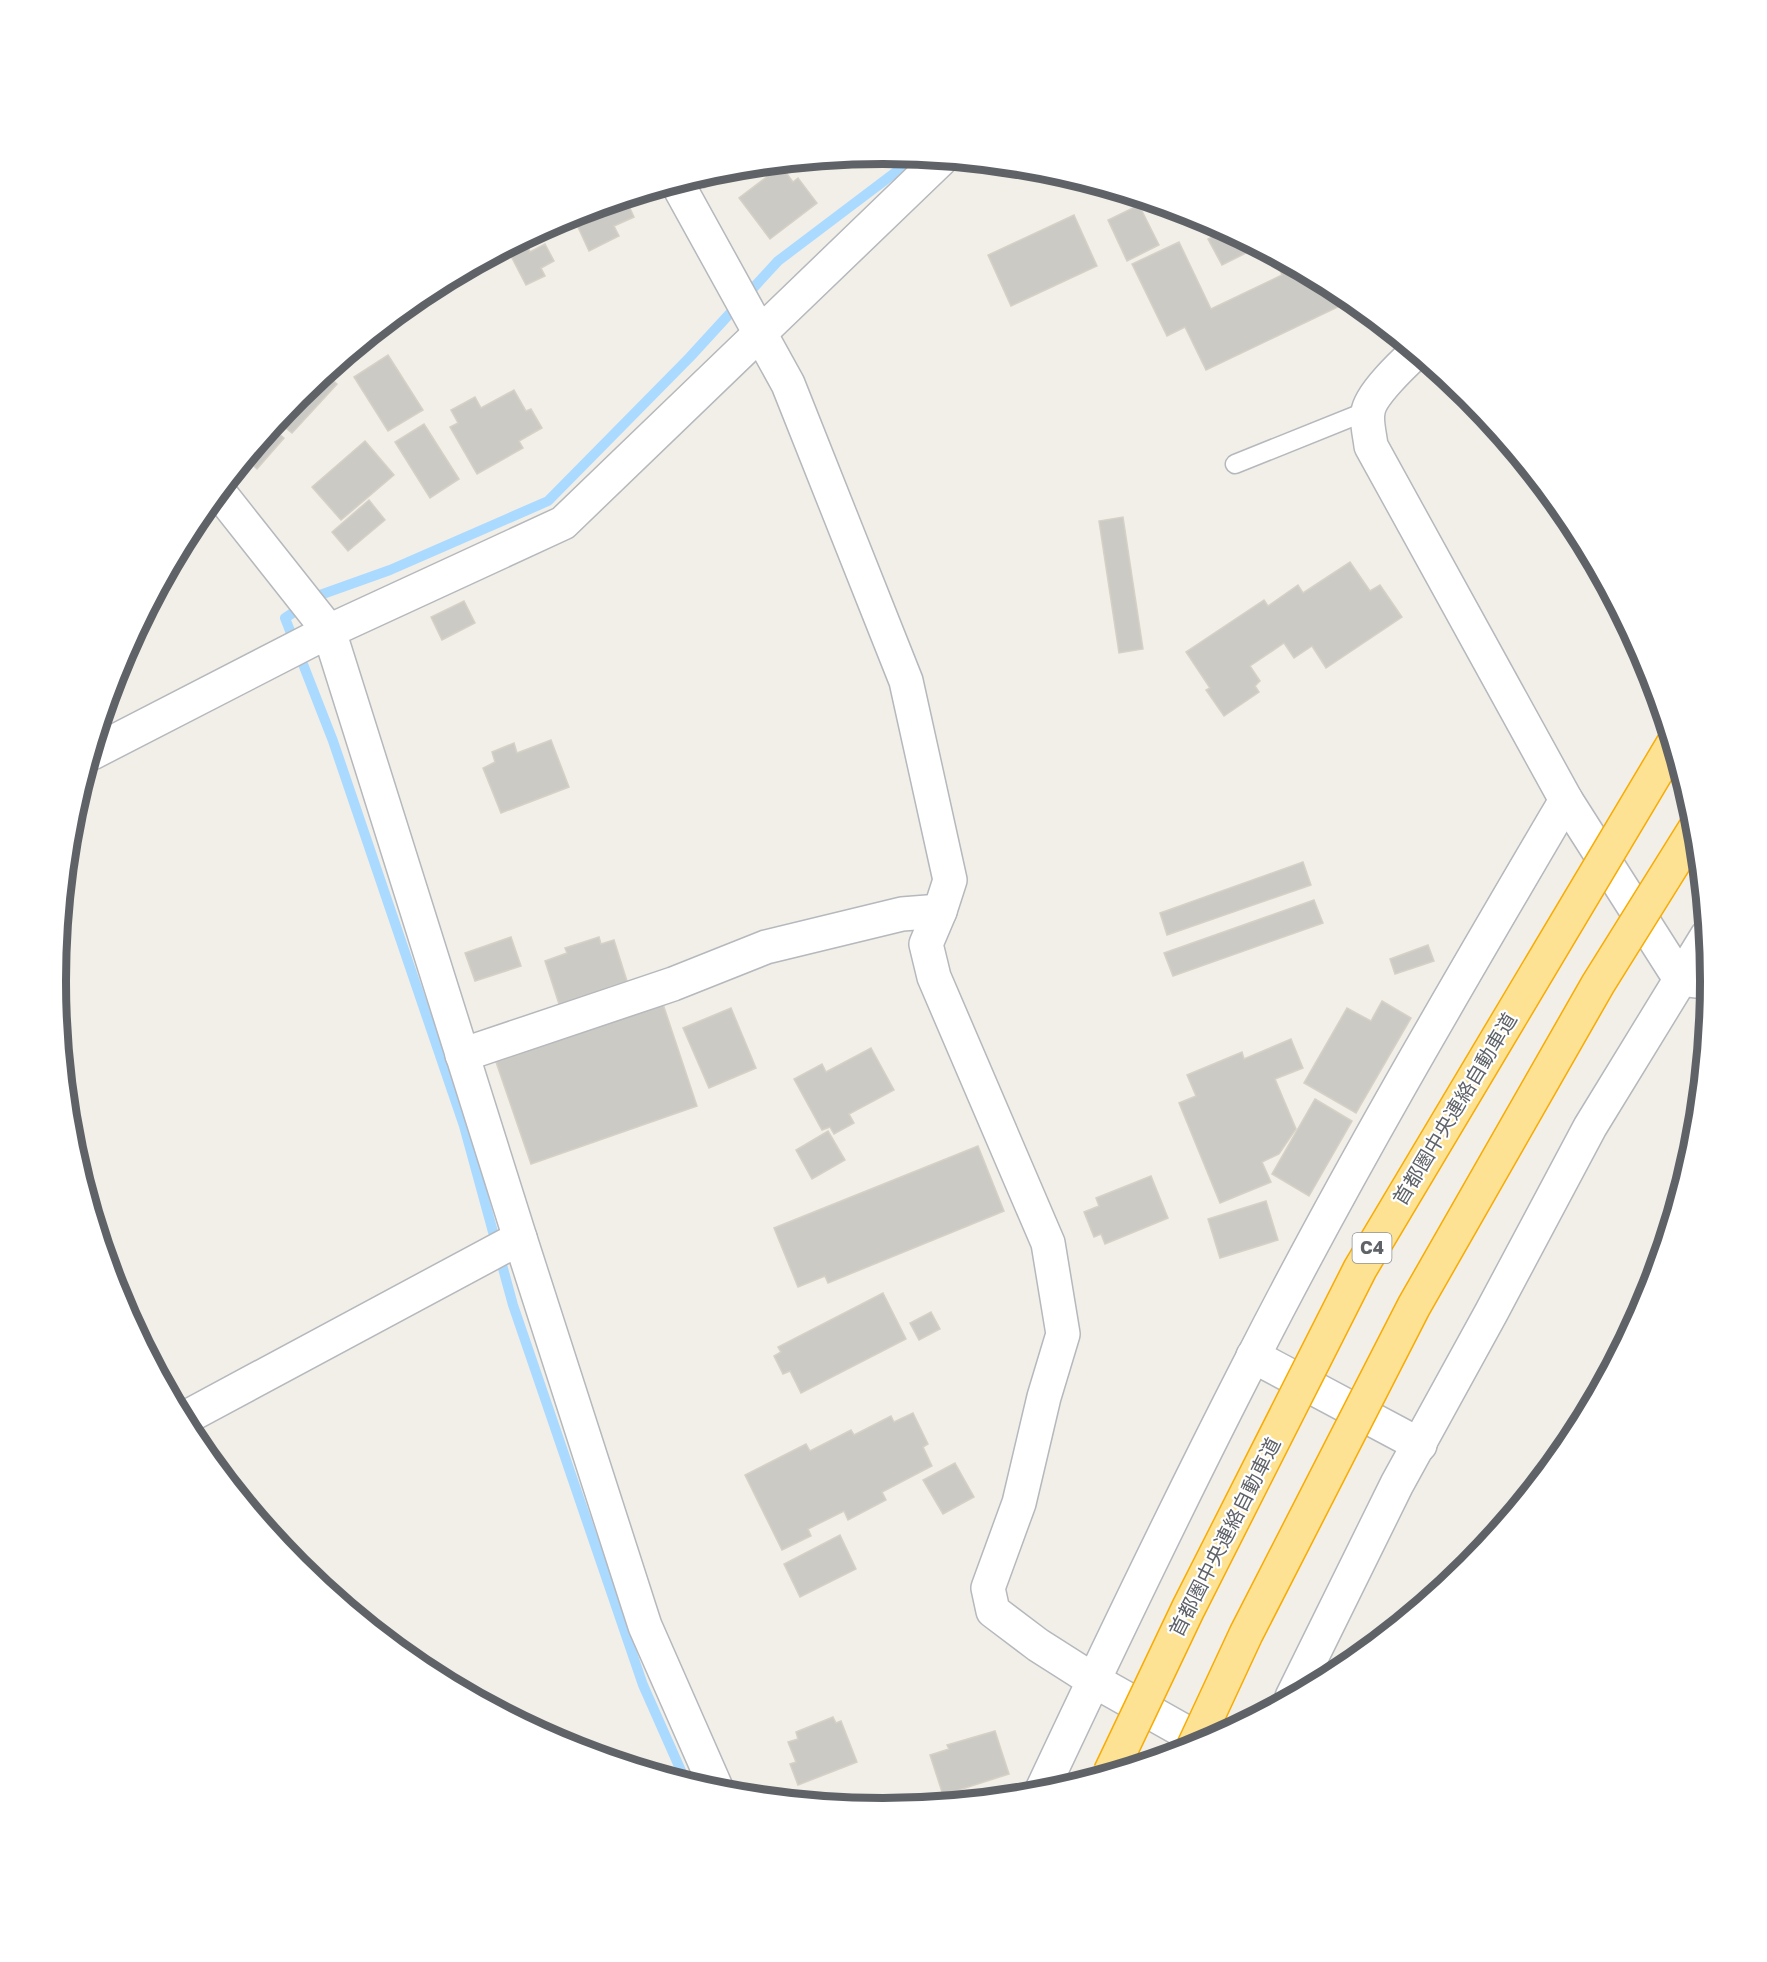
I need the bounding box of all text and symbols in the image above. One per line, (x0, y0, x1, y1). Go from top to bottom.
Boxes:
street label: 首都圏中央連絡自動車道 (1387, 1008, 1521, 1209)
road number: C4 (1352, 1233, 1392, 1263)
street label: 首都圏中央連絡自動車道 (1163, 1433, 1285, 1640)

